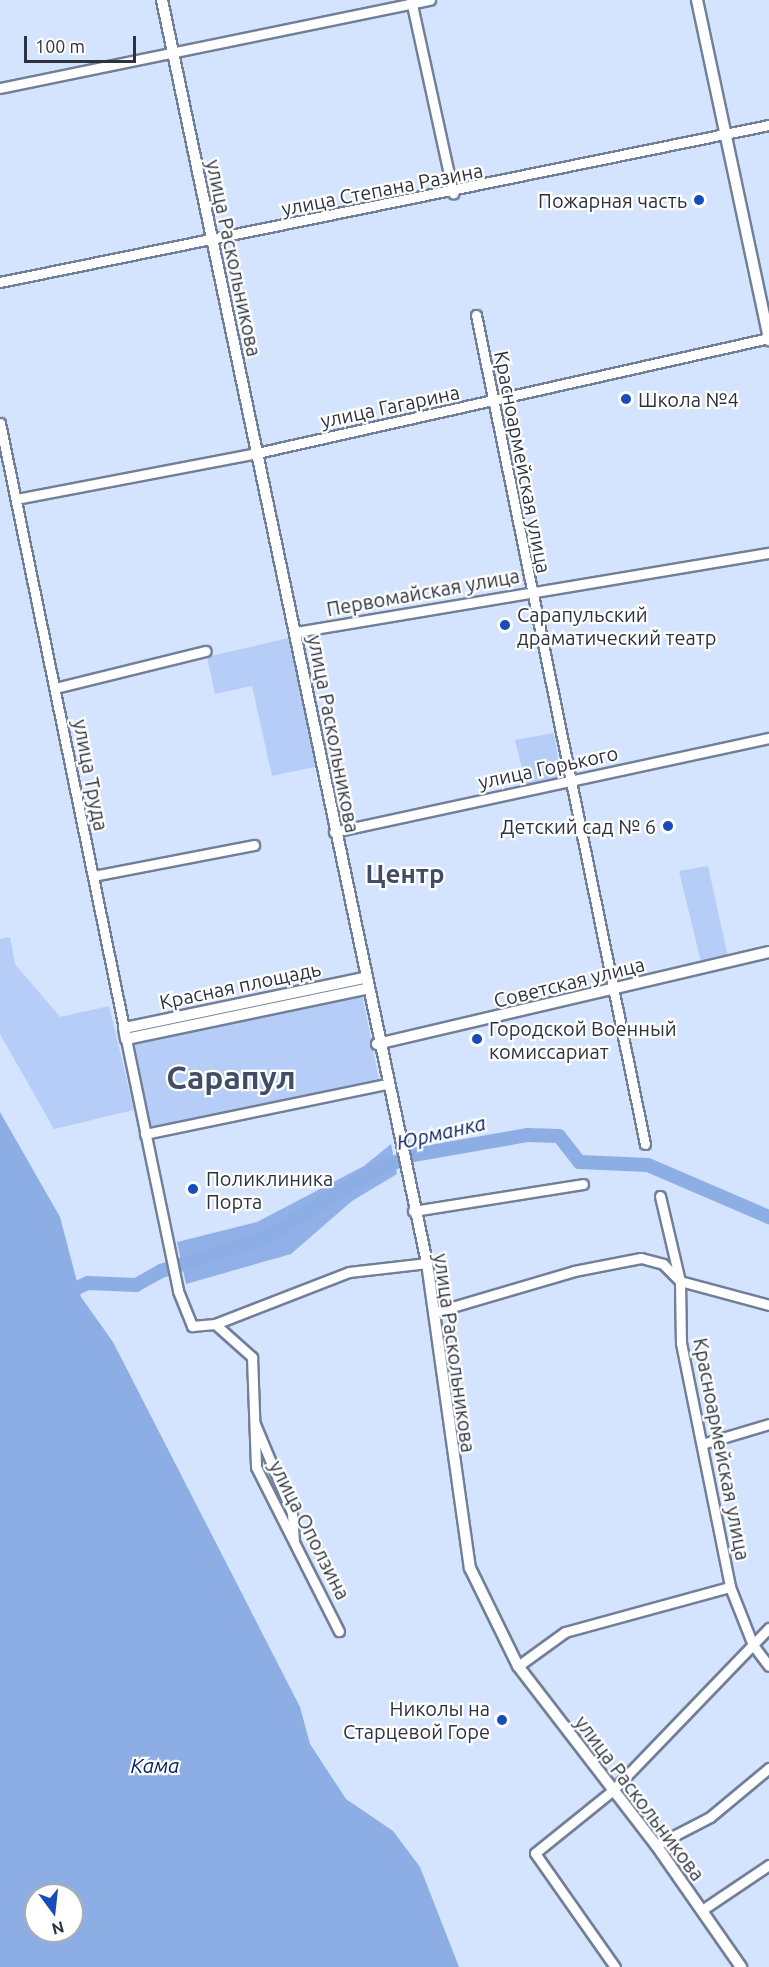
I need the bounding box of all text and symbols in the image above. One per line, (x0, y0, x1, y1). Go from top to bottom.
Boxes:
scale bar (27, 24, 140, 62)
text: 100 m (35, 36, 85, 56)
street label: улица Раскольникова (201, 157, 267, 359)
street label: улица Степана Разина (279, 158, 485, 220)
place label: Пожарная часть (538, 188, 687, 212)
marker: Пожарная часть (692, 193, 706, 207)
street label: Красноармейская улица (490, 349, 556, 575)
street label: улица Гагарина (318, 380, 462, 432)
place label: Школа №4 (638, 387, 739, 411)
marker: Школа №4 (619, 392, 633, 406)
street label: Первомайская улица (324, 563, 522, 621)
place label: Сарапульский драматический театр (517, 602, 716, 649)
marker: Сарапульский драматический театр (498, 618, 512, 632)
street label: улица Раскольникова (303, 633, 365, 835)
street label: улица Труда (68, 717, 114, 833)
street label: улица Горького (476, 740, 620, 794)
place label: Детский сад № 6 (501, 814, 656, 838)
marker: Детский сад № 6 (661, 819, 675, 833)
district label: Центр (365, 858, 445, 890)
street label: Советская улица (491, 952, 647, 1012)
street label: Красная площадь (157, 956, 323, 1014)
place label: Городской Военный комиссариат (489, 1016, 677, 1063)
marker: Городской Военный комиссариат (470, 1032, 484, 1046)
district label: Сарапул (166, 1058, 296, 1096)
water label: Юрманка (394, 1109, 488, 1155)
place label: Поликлиника Порта (206, 1166, 333, 1213)
marker: Поликлиника Порта (184, 1180, 202, 1198)
street label: улица Раскольникова (429, 1252, 481, 1454)
street label: Красноармейская улица (689, 1336, 755, 1562)
street label: улица Оползина (265, 1456, 355, 1604)
place label: Николы на Старцевой Горе (343, 1696, 490, 1743)
street label: улица Раскольникова (570, 1711, 710, 1885)
marker: Николы на Старцевой Горе (495, 1713, 509, 1727)
water label: Кама (131, 1752, 179, 1778)
north arrow (24, 1883, 84, 1943)
text: N (50, 1918, 66, 1939)

